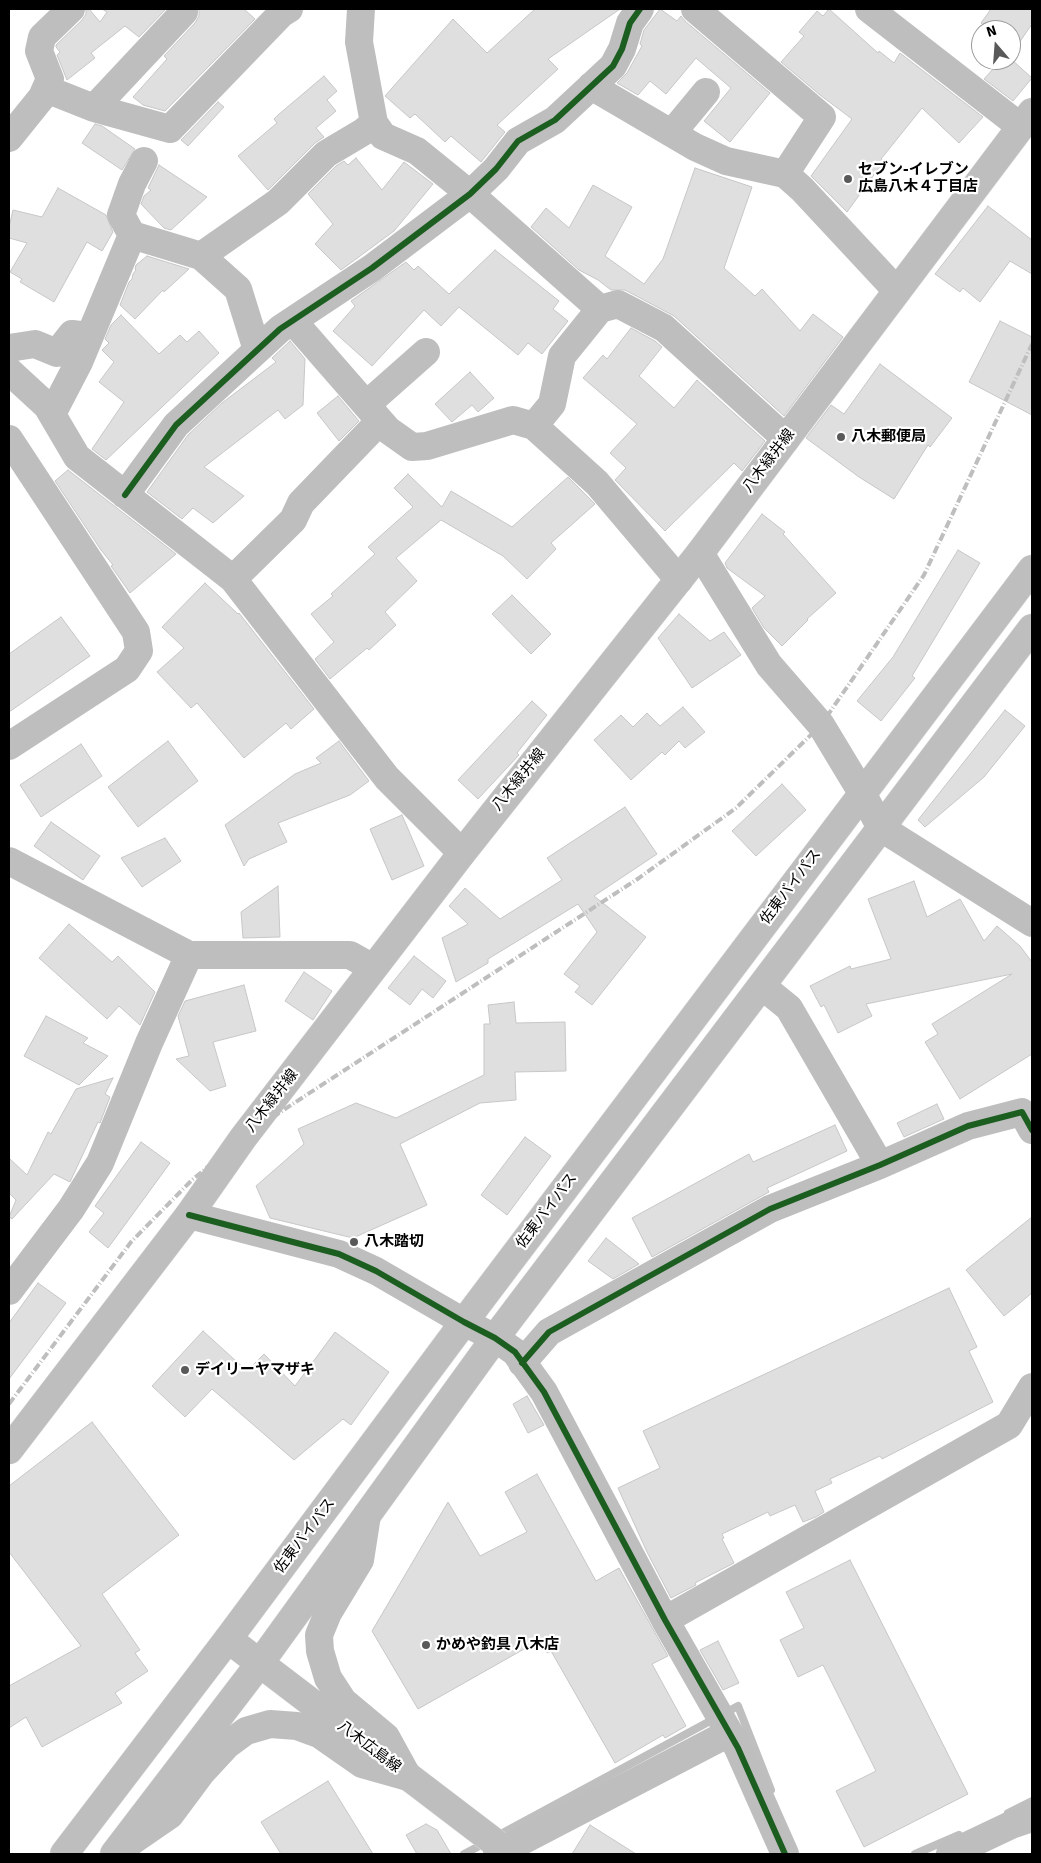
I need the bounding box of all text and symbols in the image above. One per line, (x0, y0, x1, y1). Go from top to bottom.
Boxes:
north arrow (971, 20, 1021, 70)
text: N (984, 22, 999, 41)
place label: セブン‐イレブン 広島八木４丁目店 (858, 161, 978, 196)
marker: セブン‐イレブン 広島八木４丁目店 (842, 173, 854, 185)
street label: 八木緑井線 (739, 426, 799, 496)
place label: 八木郵便局 (851, 428, 926, 446)
marker: 八木郵便局 (835, 431, 847, 443)
street label: 八木緑井線 (488, 745, 550, 815)
street label: 佐東バイパス (757, 846, 825, 928)
street label: 八木緑井線 (242, 1066, 302, 1136)
street label: 佐東バイパス (513, 1170, 581, 1252)
place label: 八木踏切 (364, 1233, 424, 1251)
marker: 八木踏切 (348, 1236, 360, 1248)
place label: デイリーヤマザキ (195, 1361, 315, 1379)
marker: デイリーヤマザキ (179, 1364, 191, 1376)
street label: 佐東バイパス (271, 1495, 339, 1577)
place label: かめや釣具 八木店 (436, 1636, 559, 1654)
marker: かめや釣具 八木店 (420, 1639, 432, 1651)
street label: 八木広島線 (334, 1717, 404, 1777)

